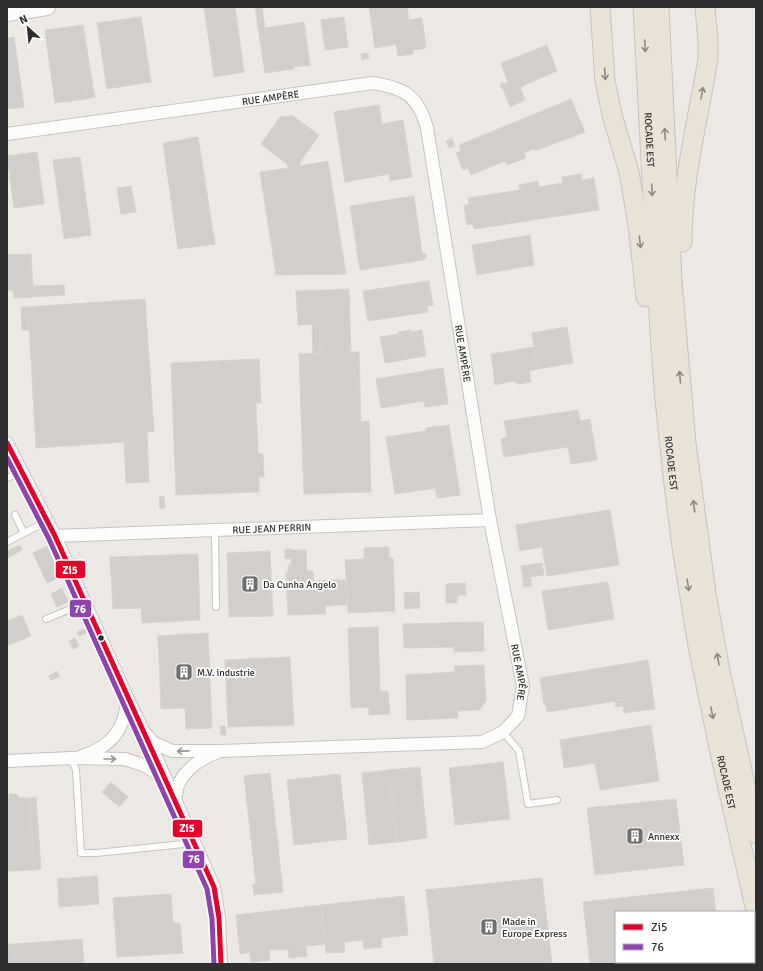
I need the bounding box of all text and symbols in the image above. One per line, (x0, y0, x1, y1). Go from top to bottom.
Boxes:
north arrow (8, 8, 48, 48)
text: N (17, 12, 30, 27)
one-way arrow (641, 39, 649, 52)
one-way arrow (601, 67, 608, 80)
one-way arrow (699, 87, 707, 100)
street label: RUE AMPÈRE (241, 88, 300, 108)
street label: ROCADE EST (642, 112, 656, 168)
one-way arrow (661, 128, 669, 141)
one-way arrow (649, 183, 656, 196)
one-way arrow (636, 235, 644, 248)
street label: RUE AMPÈRE (452, 324, 473, 383)
one-way arrow (676, 371, 684, 384)
street label: ROCADE EST (662, 435, 680, 491)
one-way arrow (690, 500, 698, 513)
street label: RUE JEAN PERRIN (232, 522, 312, 536)
line badge: Zi5 (55, 560, 86, 579)
text: Zi5 (62, 564, 78, 577)
building icon: Da Cunha Angelo (240, 574, 260, 594)
place label: Da Cunha Angelo (263, 579, 336, 591)
one-way arrow (684, 579, 692, 592)
line badge: 76 (69, 599, 92, 618)
text: 76 (74, 603, 86, 616)
unlabelled marker (96, 633, 106, 643)
street label: RUE AMPÈRE (508, 643, 529, 702)
one-way arrow (713, 653, 721, 666)
building icon: M.V. industrie (174, 662, 194, 682)
place label: M.V. industrie (197, 667, 255, 679)
one-way arrow (708, 706, 716, 719)
one-way arrow (177, 747, 190, 755)
street label: ROCADE EST (714, 754, 738, 810)
one-way arrow (103, 755, 116, 763)
line badge: Zi5 (172, 819, 203, 838)
text: Zi5 (179, 822, 195, 835)
building icon: Annexx (625, 826, 645, 846)
place label: Annexx (648, 831, 680, 843)
line badge: 76 (182, 850, 205, 869)
text: 76 (188, 853, 200, 866)
legend (615, 911, 755, 963)
place label: Made in Europe Express (502, 916, 568, 940)
building icon: Made in Europe Express (479, 917, 499, 937)
text: Zi5 (651, 920, 667, 935)
text: 76 (651, 940, 664, 955)

